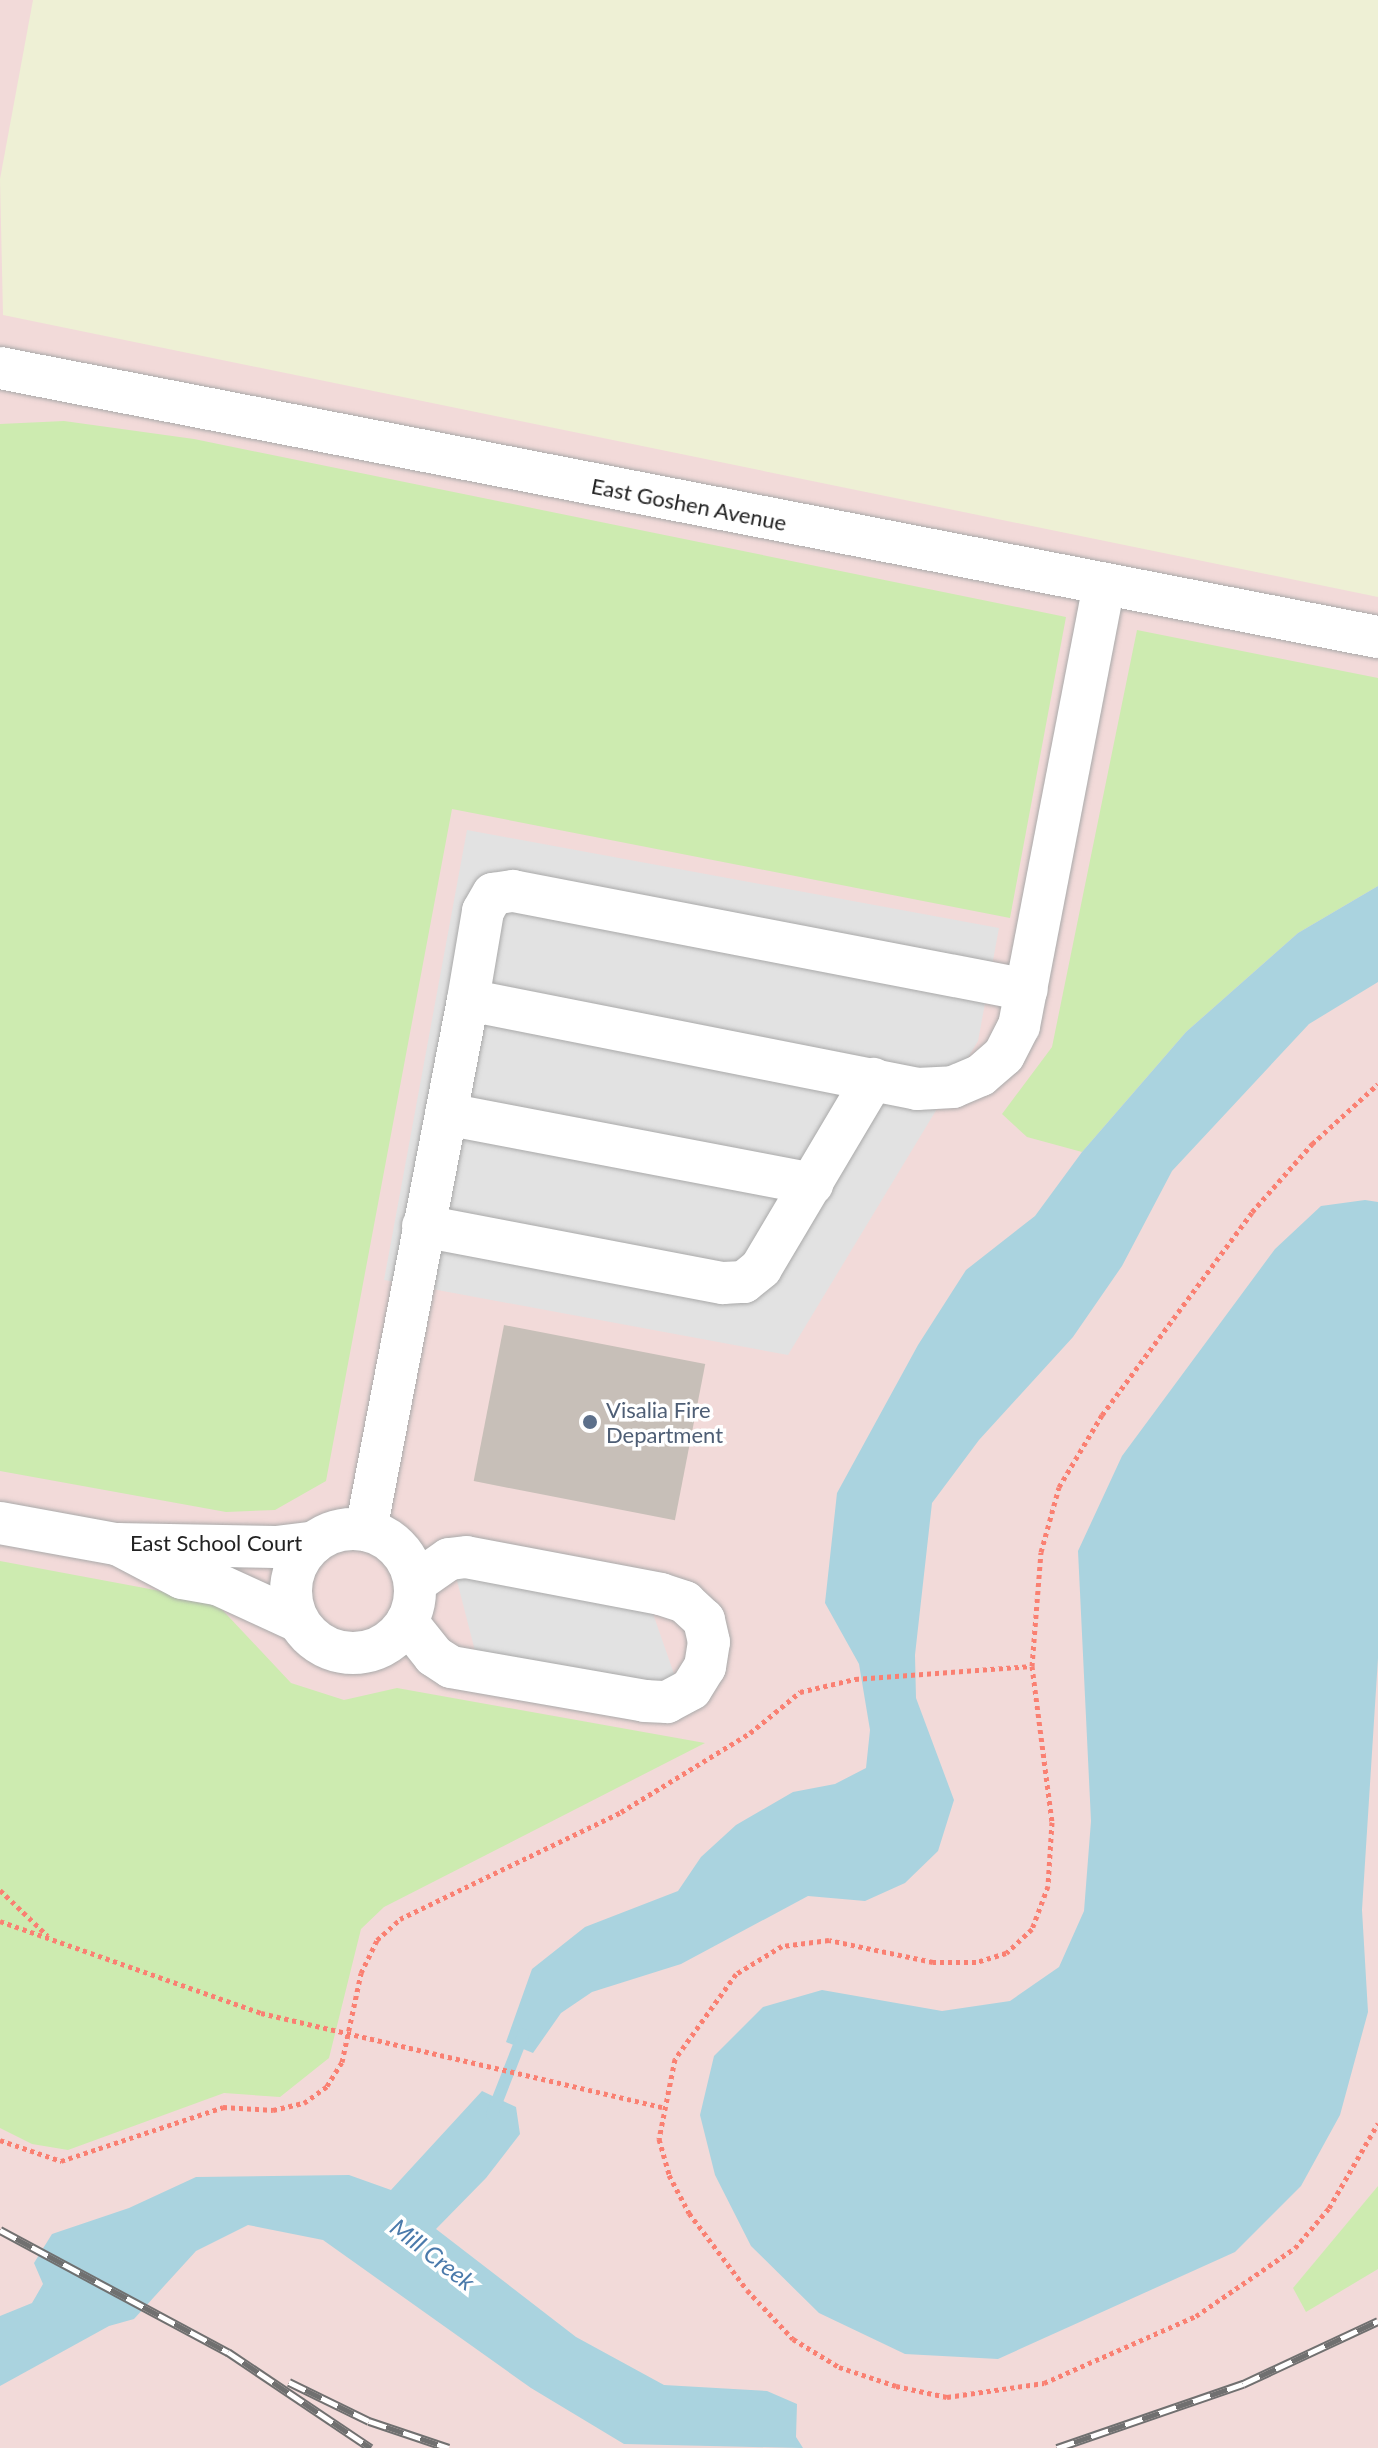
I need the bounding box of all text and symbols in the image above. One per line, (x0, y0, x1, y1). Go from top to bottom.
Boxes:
street label: East Goshen Avenue (589, 472, 789, 536)
place label: Visalia Fire Department (606, 1396, 723, 1448)
marker: Visalia Fire Department (581, 1413, 599, 1431)
street label: East School Court (130, 1530, 302, 1556)
water label: Mill Creek (385, 2212, 481, 2296)

